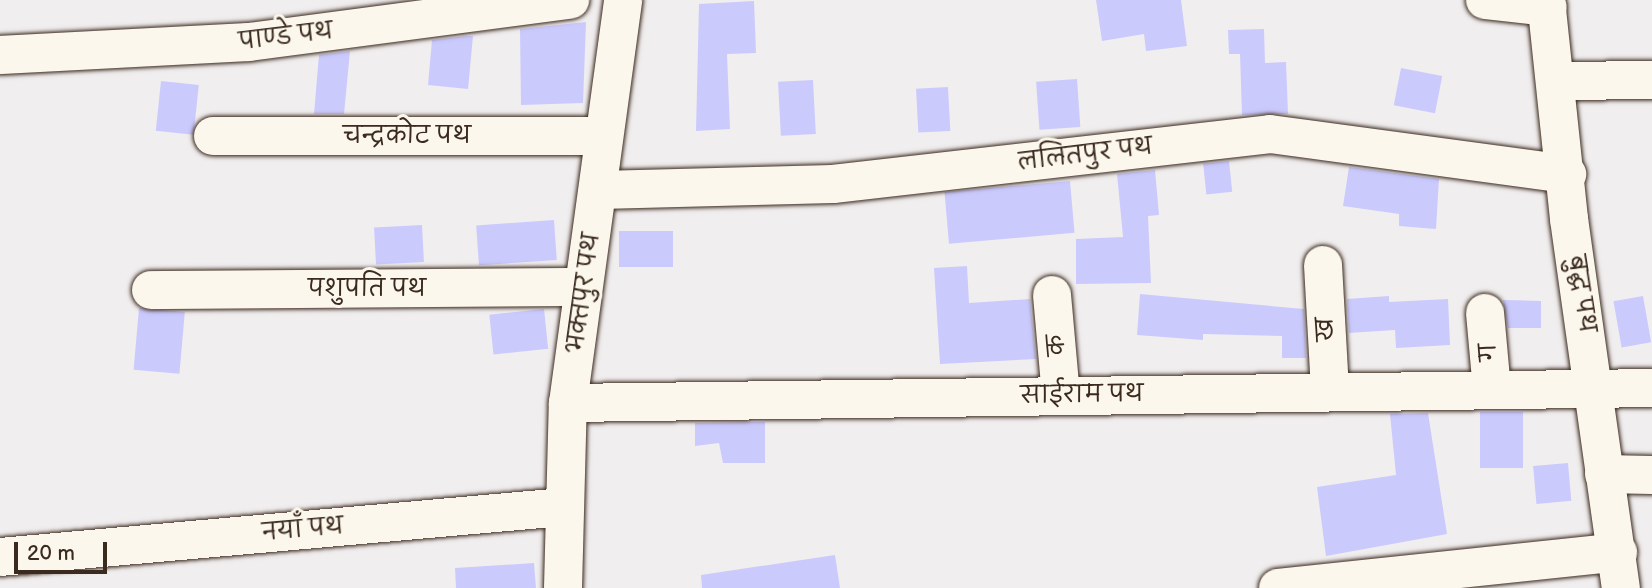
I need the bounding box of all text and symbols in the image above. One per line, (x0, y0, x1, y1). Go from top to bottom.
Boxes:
street label: पाण्डे पथ (237, 18, 335, 56)
street label: चन्द्रकोट पथ (343, 122, 471, 150)
street label: ललितपुर पथ (1016, 133, 1154, 177)
street label: भक्तपुर पथ (562, 232, 606, 354)
street label: बुद्ध पथ (1561, 253, 1601, 335)
street label: पशुपति पथ (308, 275, 426, 303)
street label: ख (1312, 316, 1340, 342)
street label: क (1042, 333, 1072, 357)
street label: ग (1474, 342, 1504, 362)
street label: साईराम पथ (1020, 380, 1144, 410)
street label: नयाँ पथ (261, 513, 345, 547)
scale bar (18, 528, 110, 572)
text: 20 m (27, 541, 75, 566)

